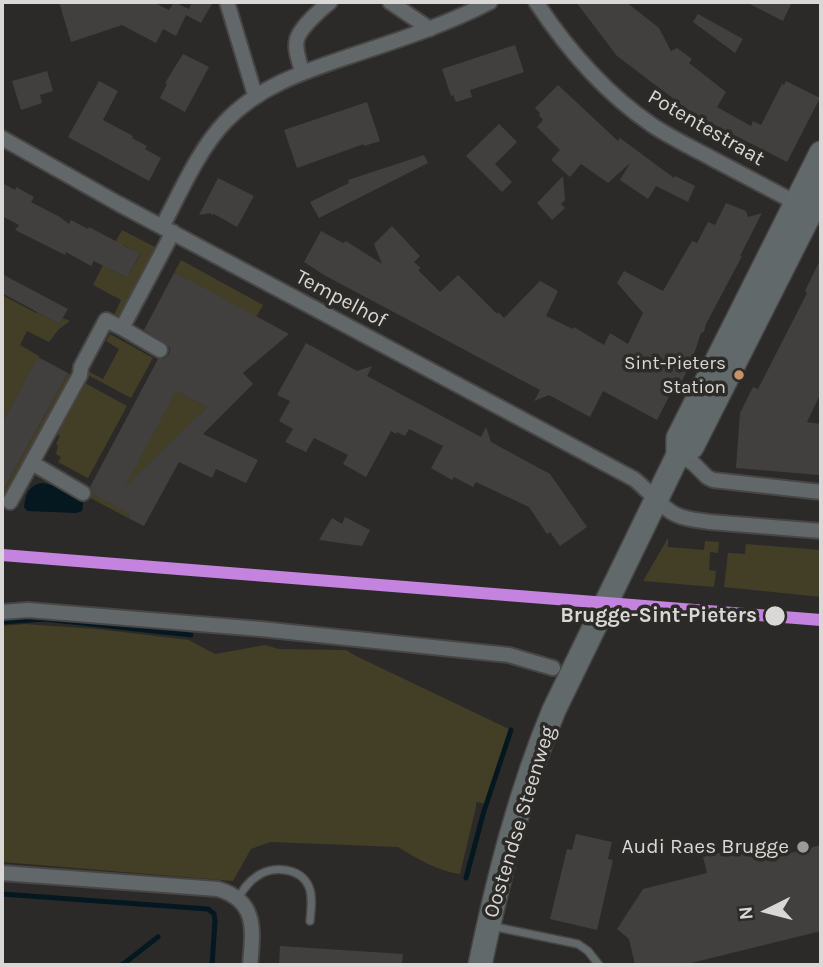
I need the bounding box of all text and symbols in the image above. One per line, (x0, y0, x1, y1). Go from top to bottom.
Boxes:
street label: Potentestraat (643, 84, 769, 172)
street label: Tempelhof (291, 264, 391, 334)
place label: Sint-Pieters Station (624, 353, 726, 397)
marker: Sint-Pieters Station (732, 368, 746, 382)
place label: Brugge-Sint-Pieters (560, 603, 757, 629)
marker: Brugge-Sint-Pieters (763, 604, 787, 628)
street label: Oostendse Steenweg (479, 723, 561, 921)
place label: Audi Raes Brugge (621, 834, 789, 860)
marker: Audi Raes Brugge (795, 839, 811, 855)
north arrow (732, 876, 802, 946)
text: N (734, 905, 758, 921)

